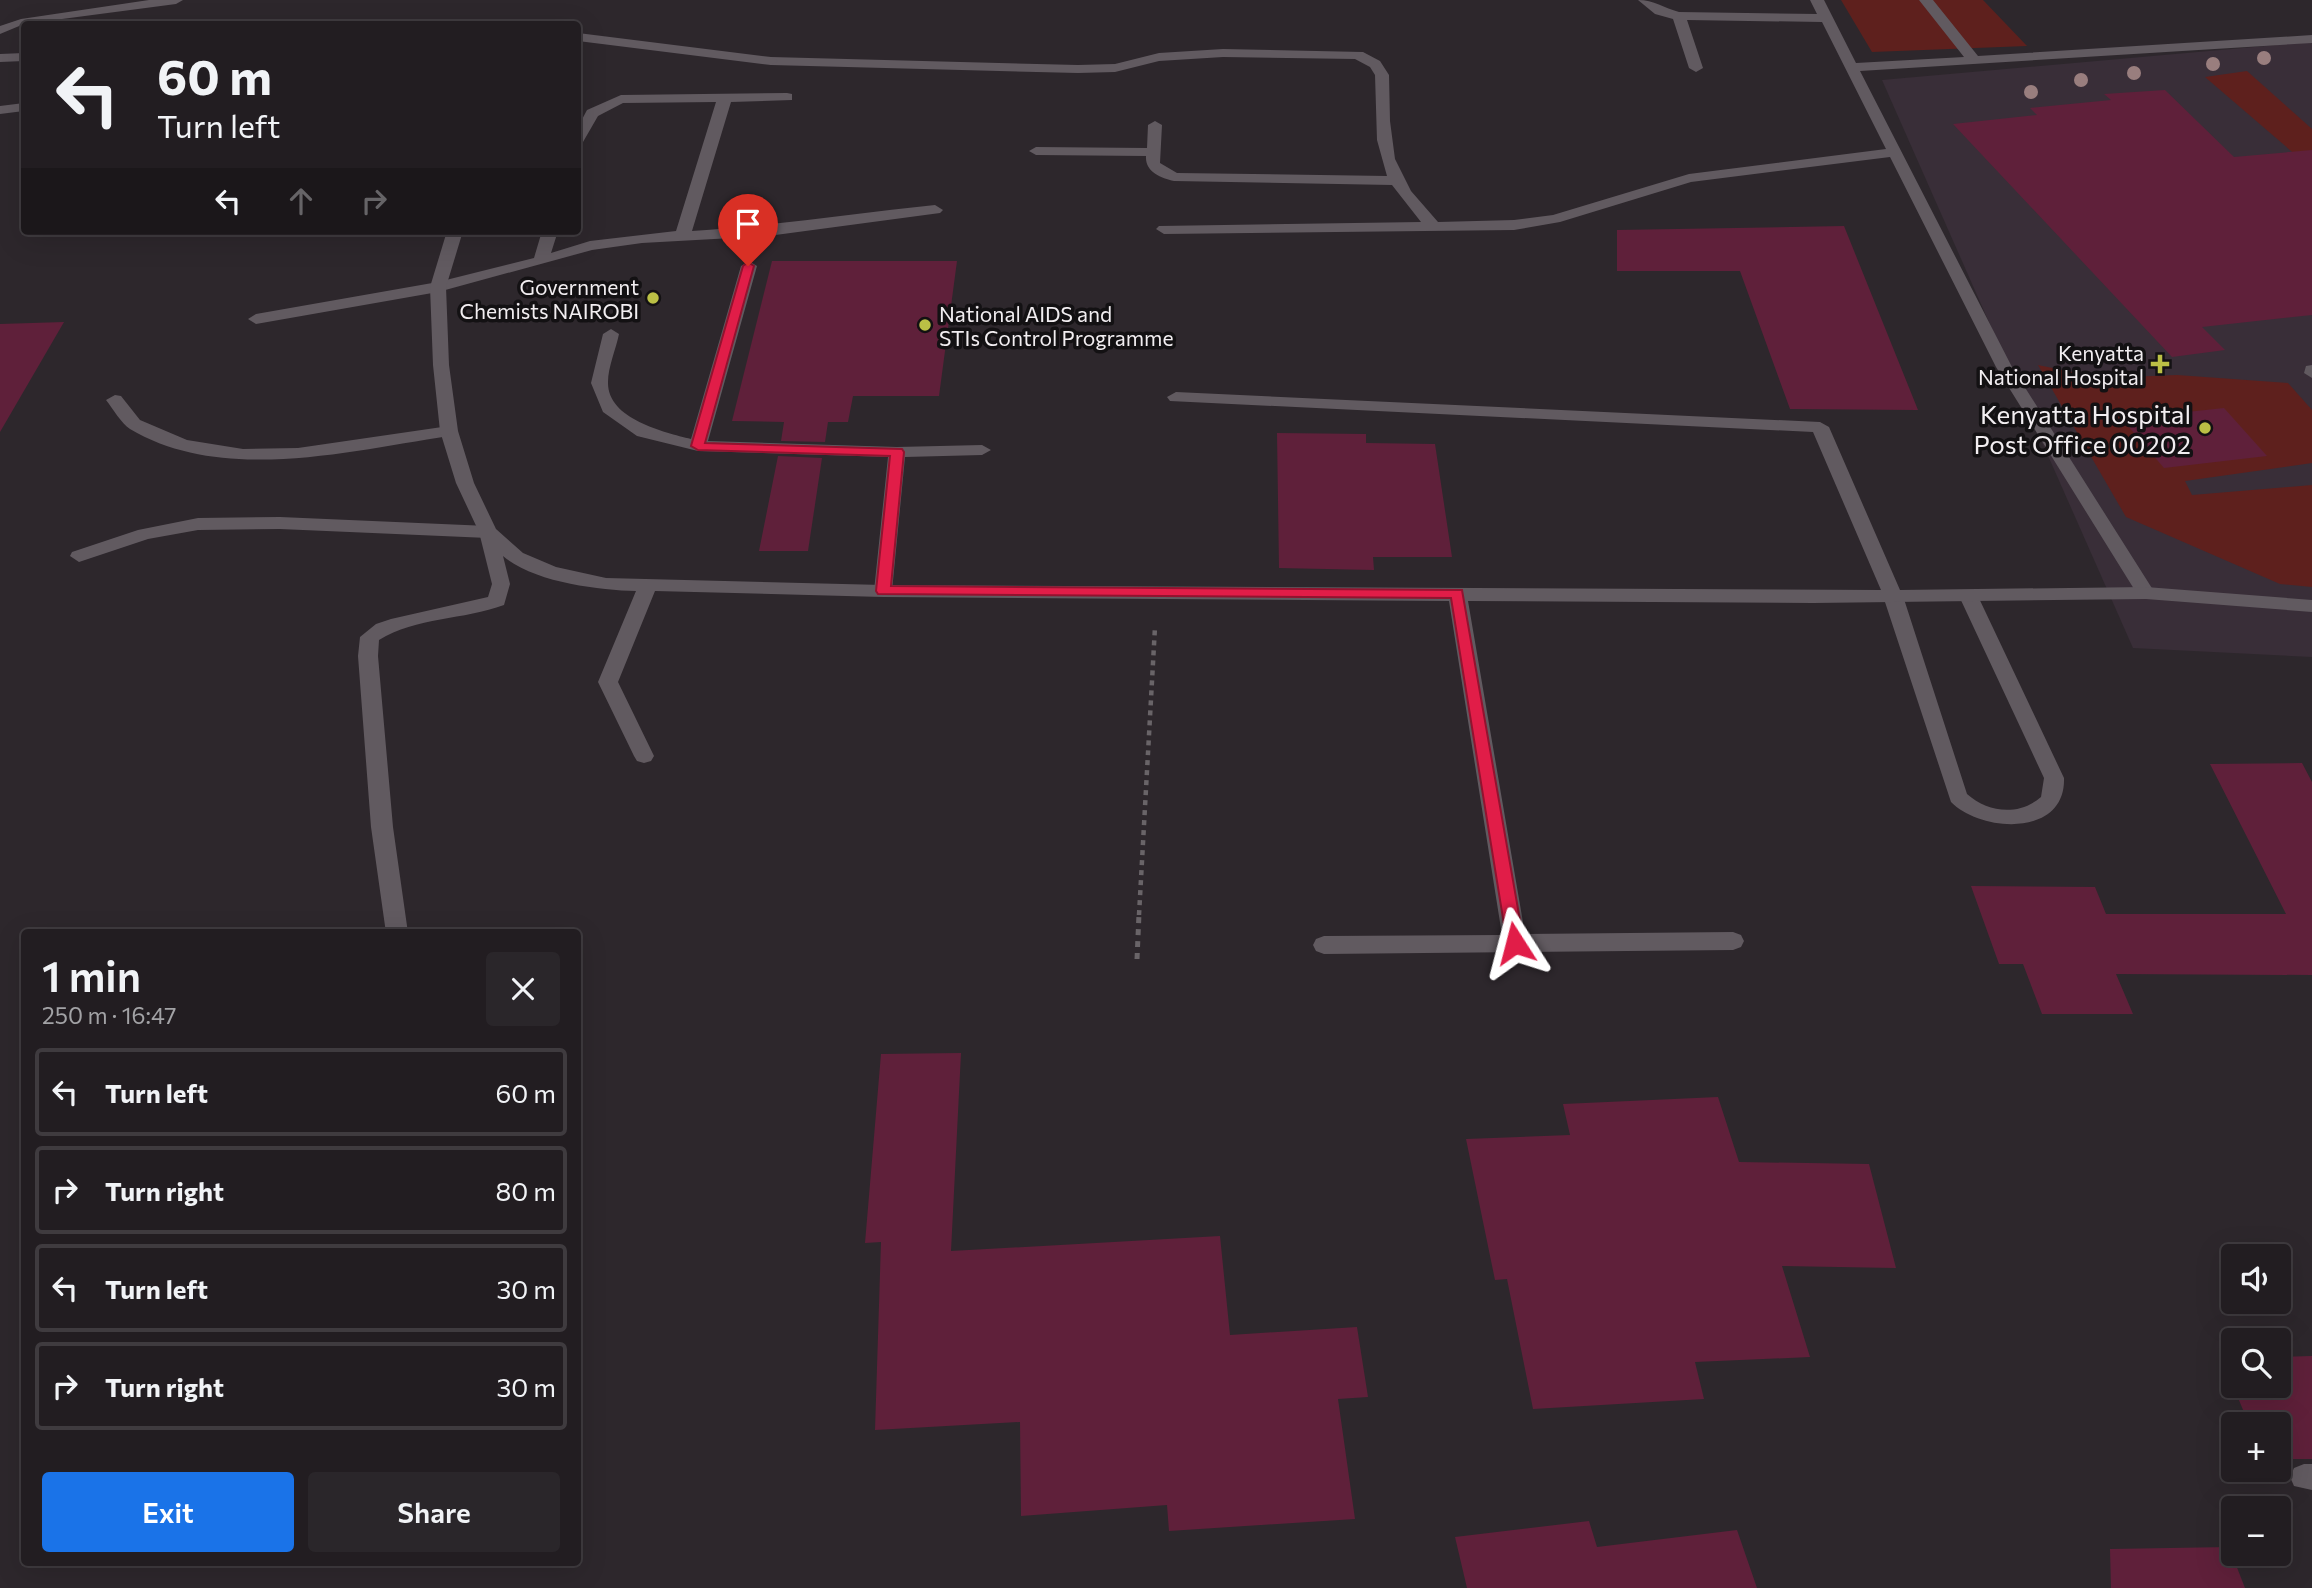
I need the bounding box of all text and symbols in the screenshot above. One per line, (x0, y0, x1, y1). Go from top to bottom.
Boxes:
text: 60 m (157, 45, 272, 105)
icon: left (42, 49, 133, 140)
text: Turn left (157, 105, 281, 145)
icon: left (209, 182, 247, 220)
icon: ahead (282, 182, 320, 220)
icon: right (355, 182, 393, 220)
pin (718, 194, 778, 266)
icon: arrive (729, 205, 767, 243)
place label: Government Chemists NAIROBI (460, 274, 639, 323)
marker: Government Chemists NAIROBI (645, 290, 661, 306)
place label: National AIDS and STIs Control Programme (939, 301, 1173, 350)
marker: National AIDS and STIs Control Programme (917, 317, 933, 333)
place label: Kenyatta National Hospital (1978, 340, 2144, 389)
marker: Kenyatta National Hospital (2150, 354, 2170, 374)
place label: Kenyatta Hospital Post Office 00202 (1974, 398, 2191, 459)
marker: Kenyatta Hospital Post Office 00202 (2197, 420, 2213, 436)
position arrow (1478, 906, 1552, 980)
text: 1 min (42, 949, 141, 1001)
button: close (486, 952, 560, 1026)
text: 250 m · 16:47 (42, 1001, 176, 1029)
icon: left (46, 1073, 84, 1111)
text: Turn left (105, 1077, 208, 1108)
text: 60 m (496, 1077, 556, 1108)
icon: right (46, 1171, 84, 1209)
text: Turn right (105, 1175, 224, 1206)
text: 80 m (496, 1175, 556, 1206)
map controls (2221, 1244, 2291, 1566)
button: sound (2221, 1244, 2291, 1314)
icon: left (46, 1269, 84, 1307)
text: Turn left (105, 1273, 208, 1304)
text: 30 m (497, 1273, 556, 1304)
button: search (2221, 1328, 2291, 1398)
icon: right (46, 1367, 84, 1405)
text: Turn right (105, 1371, 224, 1402)
text: 30 m (497, 1371, 556, 1402)
button: + (2221, 1412, 2291, 1482)
button: Exit (42, 1472, 294, 1552)
button: Share (308, 1472, 560, 1552)
button: − (2221, 1496, 2291, 1566)

